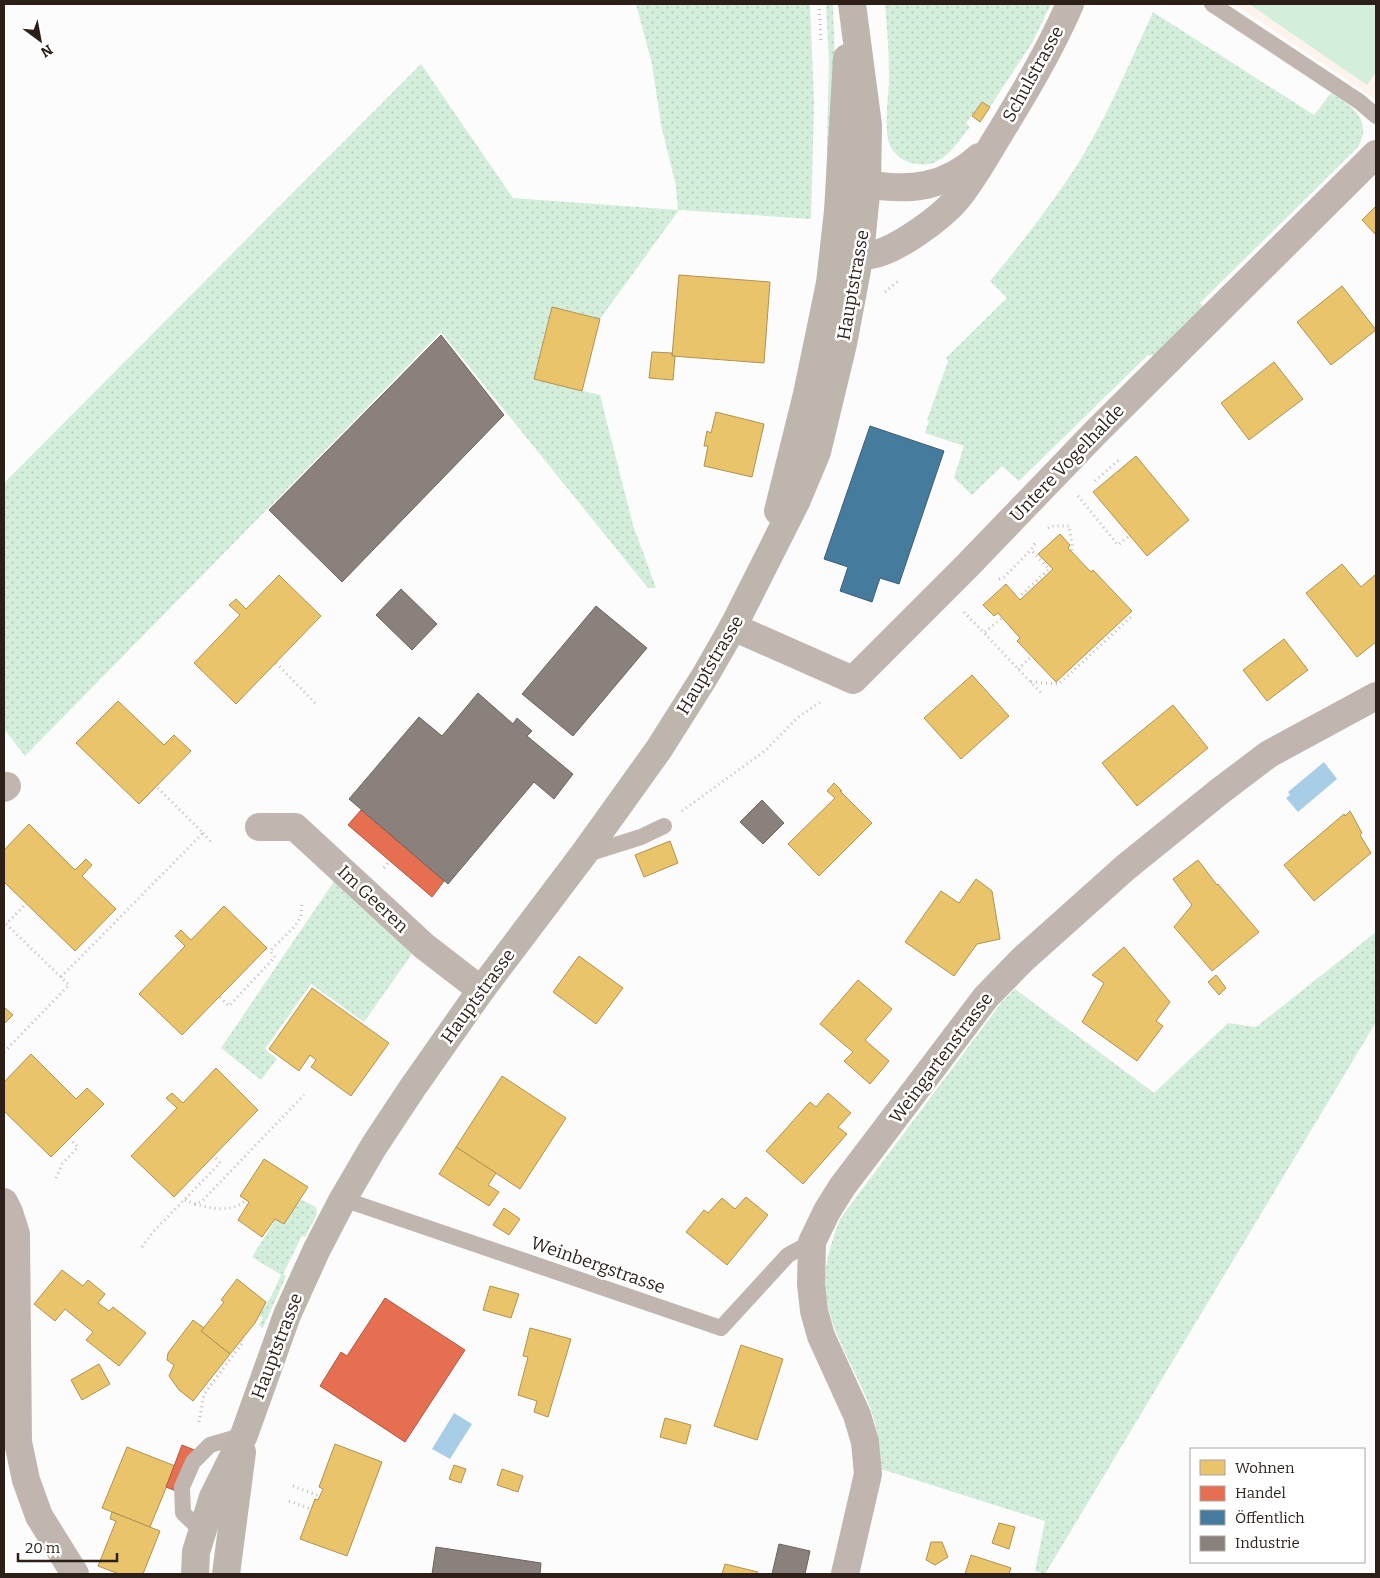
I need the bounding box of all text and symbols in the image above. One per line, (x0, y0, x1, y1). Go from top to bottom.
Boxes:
north arrow (15, 15, 65, 65)
street label: Schulstrasse (998, 22, 1068, 126)
text: N (37, 41, 56, 61)
street label: Hauptstrasse (832, 228, 874, 342)
street label: Untere Vogelhalde (1005, 400, 1129, 526)
street label: Hauptstrasse (672, 612, 748, 718)
street label: Im Geeren (333, 861, 413, 938)
street label: Hauptstrasse (436, 944, 520, 1048)
street label: Weingartenstrasse (885, 988, 997, 1128)
street label: Weinbergstrasse (528, 1232, 668, 1298)
street label: Hauptstrasse (247, 1290, 307, 1402)
legend (1190, 1448, 1365, 1563)
text: Wohnen (1235, 1459, 1295, 1477)
text: Handel (1235, 1484, 1286, 1502)
text: Öffentlich (1235, 1509, 1305, 1527)
scale bar (18, 1530, 116, 1562)
text: Industrie (1235, 1534, 1300, 1552)
text: 20 m (25, 1539, 61, 1557)

